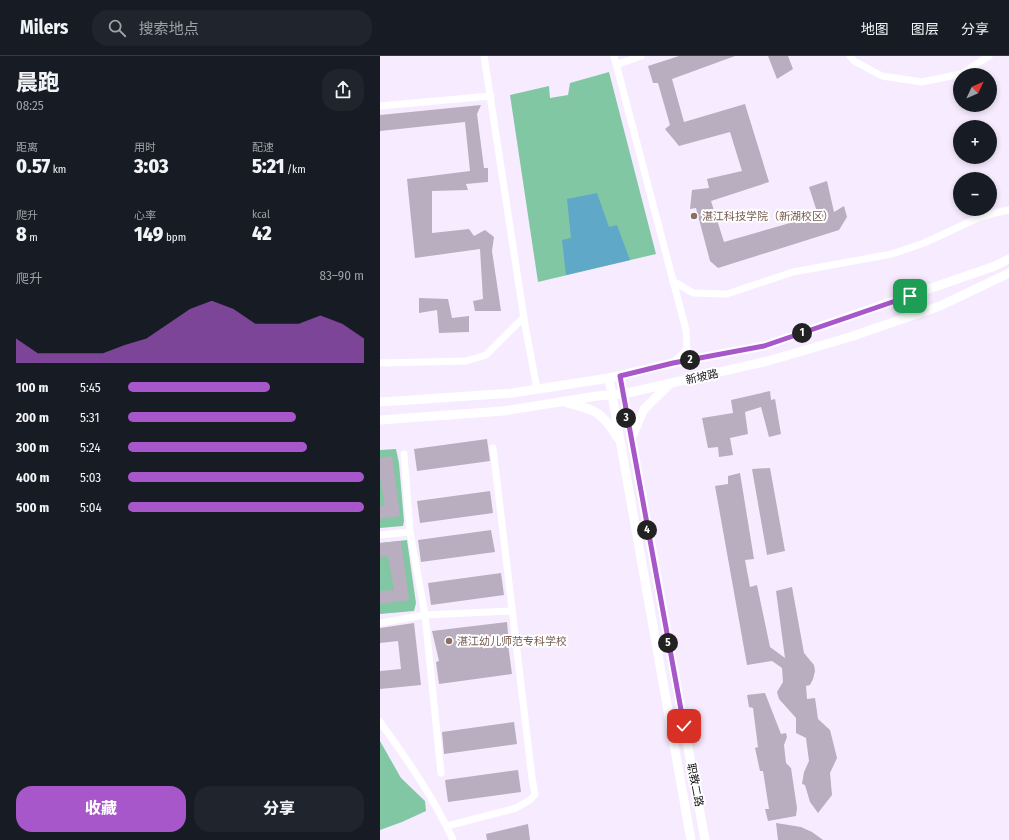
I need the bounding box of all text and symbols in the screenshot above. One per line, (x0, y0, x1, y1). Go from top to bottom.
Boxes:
search box (92, 10, 372, 46)
text: Milers (20, 16, 68, 39)
icon: search (106, 17, 128, 39)
text: 搜索地点 (138, 20, 198, 38)
text: 地图 (861, 21, 889, 38)
text: 图层 (911, 21, 939, 38)
text: 分享 (961, 21, 989, 38)
north arrow (953, 68, 997, 112)
map controls (953, 68, 997, 216)
text: 晨跑 (16, 69, 60, 96)
button: share (322, 69, 364, 111)
text: 08:25 (16, 98, 44, 113)
button: + (953, 120, 997, 164)
text: 距离 (16, 141, 38, 154)
text: 用时 (134, 141, 156, 154)
text: 配速 (252, 141, 274, 154)
text: 0.57 (16, 154, 50, 178)
text: 3:03 (134, 154, 169, 178)
text: 5:21 (252, 154, 284, 178)
text: km (50, 163, 66, 176)
text: /km (284, 163, 306, 176)
button: − (953, 172, 997, 216)
text: kcal (252, 208, 270, 221)
text: 爬升 (16, 209, 38, 222)
text: 心率 (134, 209, 156, 222)
place label: 湛江科技学院（新湖校区） (702, 210, 834, 223)
marker: 湛江科技学院（新湖校区） (689, 211, 699, 221)
text: 42 (252, 221, 272, 245)
text: 8 (16, 222, 27, 246)
text: 149 (134, 222, 163, 246)
text: m (27, 231, 38, 244)
text: bpm (163, 231, 186, 244)
text: 83–90 m (319, 268, 364, 283)
text: 爬升 (16, 271, 42, 286)
pin (893, 279, 927, 313)
icon: arrive (899, 285, 921, 307)
pin: 1 (792, 323, 812, 343)
text: 1 (800, 326, 804, 339)
pin: 2 (680, 350, 700, 370)
text: 2 (687, 353, 693, 366)
street label: 新坡路 (684, 367, 720, 387)
text: 100 m (16, 380, 48, 395)
text: 5:45 (80, 380, 101, 395)
pin: 3 (616, 408, 636, 428)
text: 200 m (16, 410, 49, 425)
text: 5:31 (80, 410, 99, 425)
text: 3 (623, 411, 629, 424)
text: 300 m (16, 440, 49, 455)
text: 5:24 (80, 440, 101, 455)
text: 400 m (16, 470, 50, 485)
text: 5:03 (80, 470, 101, 485)
text: 500 m (16, 500, 49, 515)
text: 5:04 (80, 500, 102, 515)
pin: 4 (637, 520, 657, 540)
text: 4 (644, 523, 650, 536)
pin: 5 (658, 633, 678, 653)
place label: 湛江幼儿师范专科学校 (457, 635, 567, 648)
marker: 湛江幼儿师范专科学校 (444, 636, 454, 646)
text: 5 (665, 636, 671, 649)
pin (667, 709, 701, 743)
icon: check (673, 715, 695, 737)
street label: 职教二路 (684, 762, 706, 808)
button: 收藏 (16, 786, 186, 832)
button: 分享 (194, 786, 364, 832)

